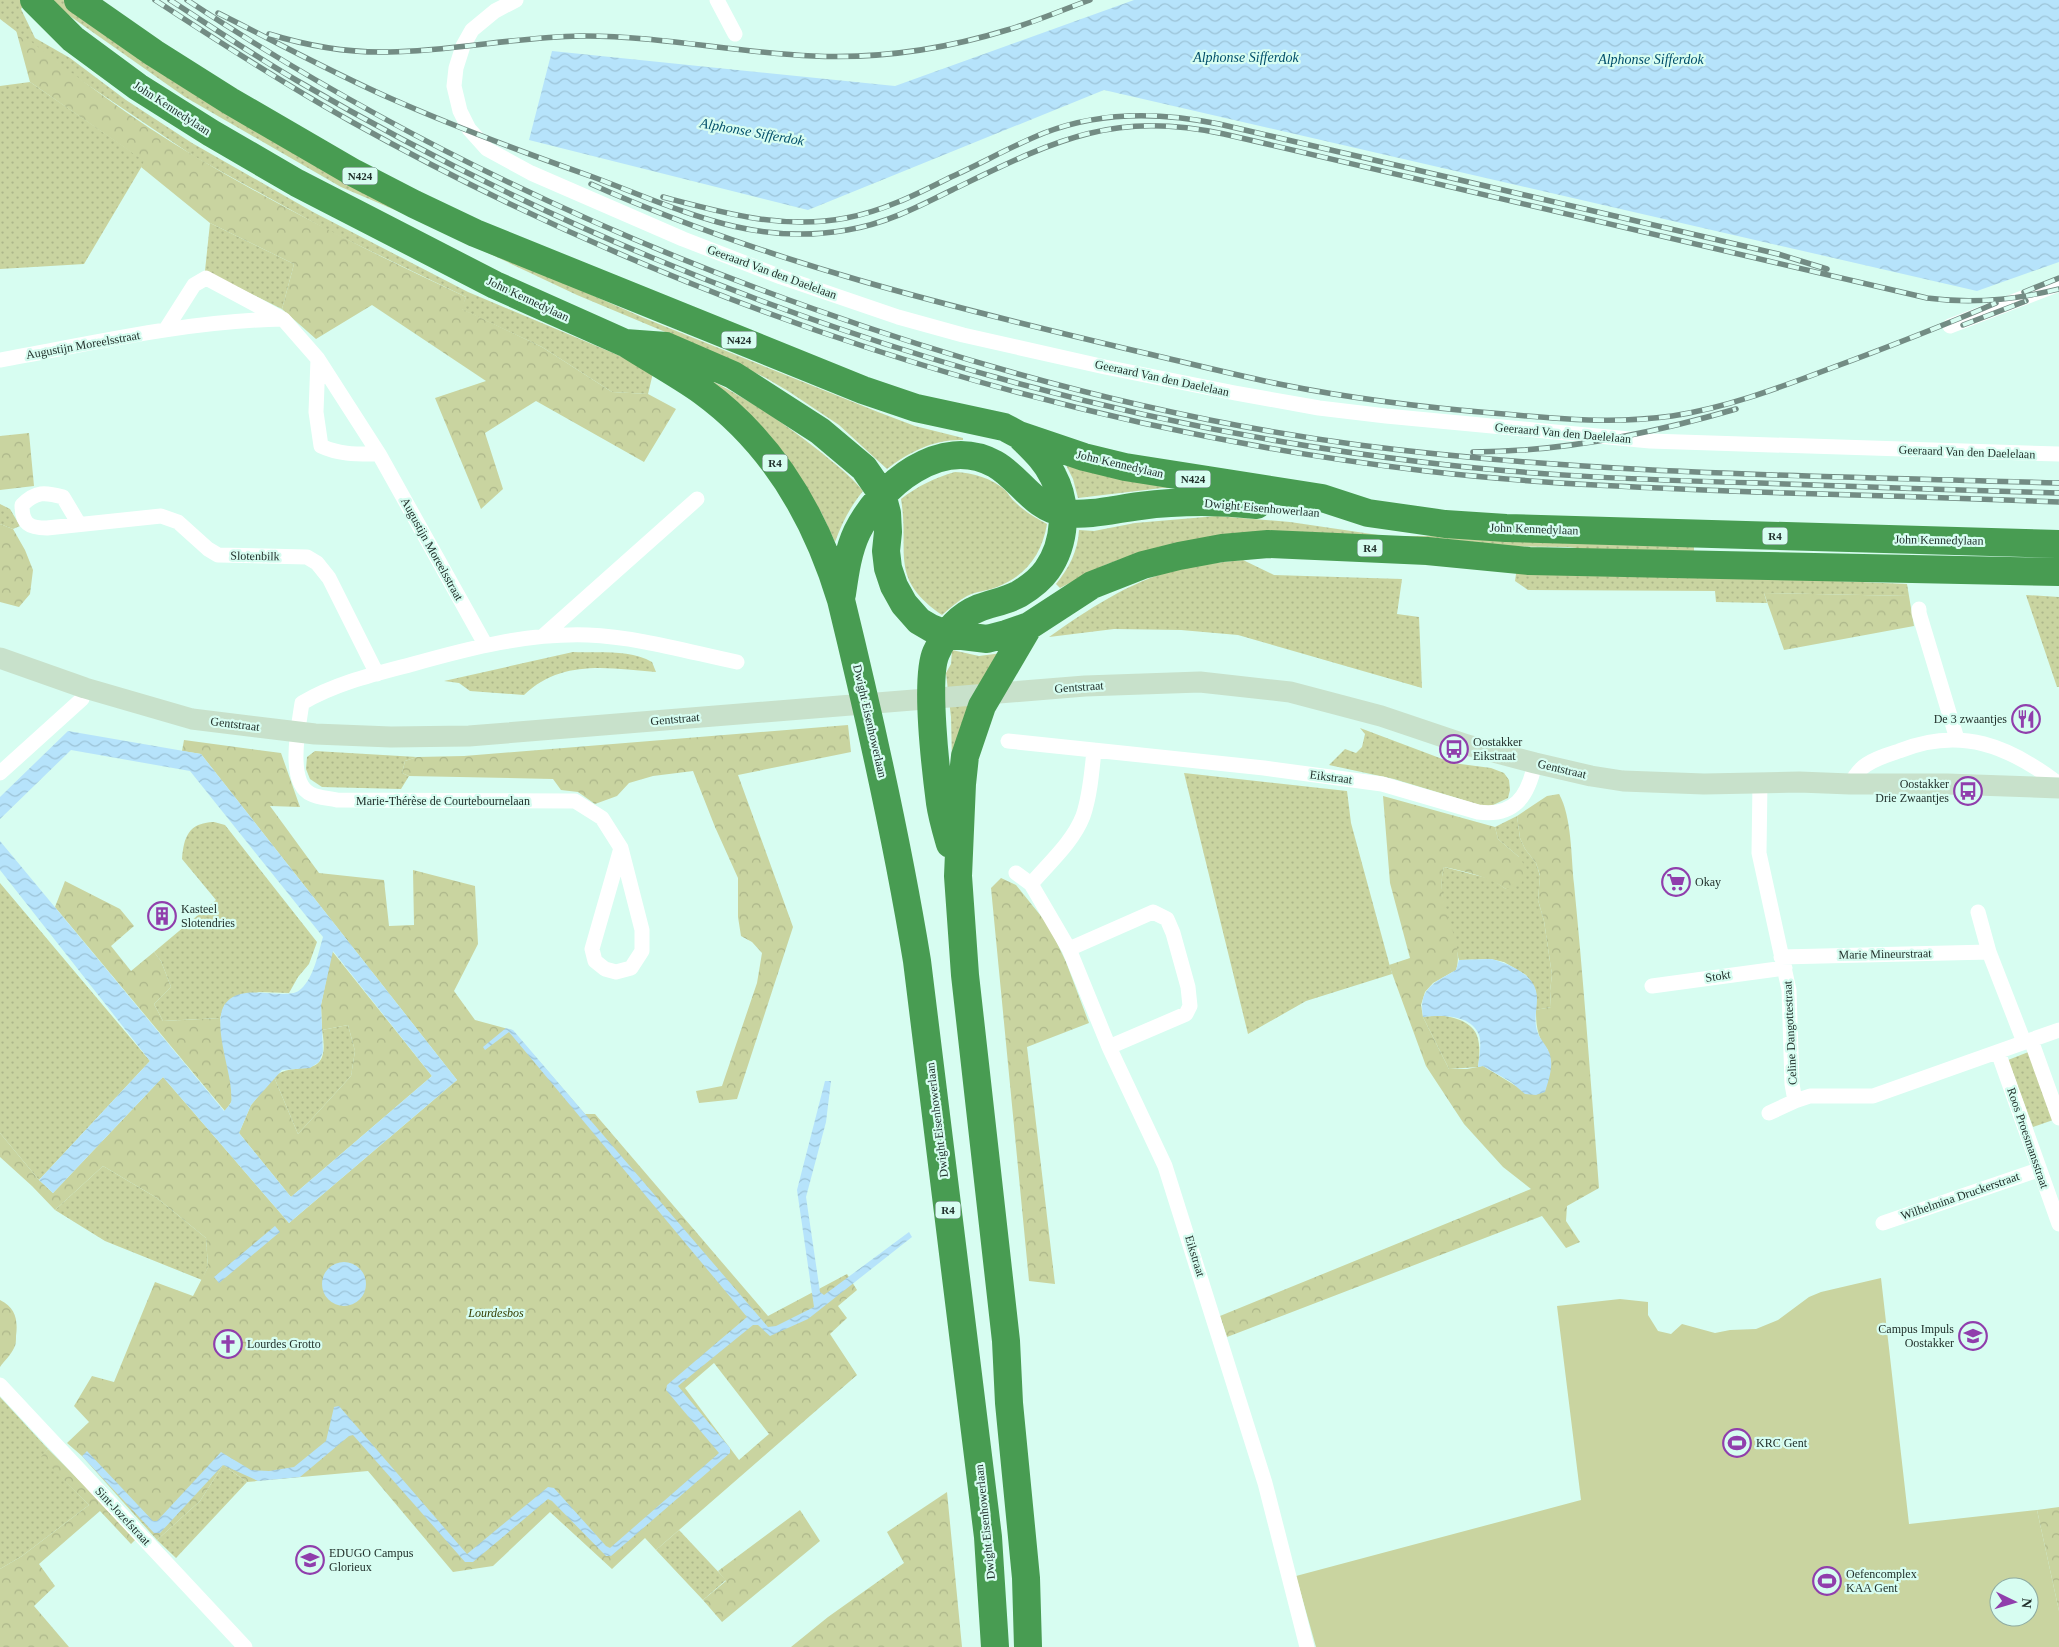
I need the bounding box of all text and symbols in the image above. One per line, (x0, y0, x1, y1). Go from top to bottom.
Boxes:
water label: Alphonse Sifferdok (1192, 50, 1300, 65)
water label: Alphonse Sifferdok (1597, 52, 1705, 67)
street label: John Kennedylaan (131, 78, 213, 138)
water label: Alphonse Sifferdok (698, 115, 806, 149)
road number: N424 (342, 168, 378, 185)
street label: Geeraard Van den Daelelaan (705, 242, 839, 302)
street label: John Kennedylaan (485, 274, 571, 324)
street label: Augustijn Moreelsstraat (25, 328, 142, 362)
road number: N424 (722, 332, 756, 348)
street label: Geeraard Van den Daelelaan (1094, 357, 1230, 399)
street label: Geeraard Van den Daelelaan (1494, 420, 1632, 446)
street label: Geeraard Van den Daelelaan (1898, 443, 2036, 461)
street label: John Kennedylaan (1075, 447, 1165, 481)
road number: R4 (762, 454, 788, 472)
road number: N424 (1176, 470, 1210, 488)
street label: Augustijn Moreelsstraat (398, 495, 466, 604)
street label: Dwight Eisenhowerlaan (1204, 496, 1320, 520)
street label: John Kennedylaan (1489, 520, 1579, 538)
road number: R4 (1762, 528, 1788, 544)
street label: John Kennedylaan (1894, 532, 1984, 548)
road number: R4 (1358, 540, 1382, 556)
street label: Slotenbilk (230, 549, 280, 563)
street label: Dwight Eisenhowerlaan (850, 663, 890, 779)
street label: Gentstraat (1054, 678, 1105, 696)
restaurant icon: De 3 zwaantjes (2011, 704, 2041, 734)
street label: Gentstraat (650, 710, 701, 728)
place label: De 3 zwaantjes (1934, 712, 2007, 726)
street label: Gentstraat (210, 714, 261, 734)
bus stop icon: Oostakker Eikstraat (1439, 734, 1469, 764)
place label: Oostakker Eikstraat (1473, 735, 1522, 763)
street label: Gentstraat (1536, 757, 1588, 782)
street label: Eikstraat (1309, 767, 1354, 787)
bus stop icon: Oostakker Drie Zwaantjes (1953, 776, 1983, 806)
place label: Oostakker Drie Zwaantjes (1875, 777, 1949, 805)
street label: Marie-Thérèse de Courtebournelaan (356, 794, 530, 808)
supermarket icon: Okay (1661, 867, 1691, 897)
place label: Okay (1695, 875, 1721, 889)
building icon: Kasteel Slotendries (147, 901, 177, 931)
place label: Kasteel Slotendries (181, 902, 235, 930)
street label: Marie Mineurstraat (1838, 946, 1932, 962)
street label: Stokt (1704, 967, 1732, 985)
street label: Celine Dangottestraat (1780, 980, 1800, 1085)
street label: Dwight Eisenhowerlaan (923, 1062, 951, 1178)
street label: Roos Proesmansstraat (2004, 1086, 2052, 1191)
street label: Wilhelmina Druckerstraat (1899, 1169, 2022, 1223)
road number: R4 (936, 1202, 960, 1218)
street label: Eikstraat (1182, 1234, 1208, 1279)
park label: Lourdesbos (467, 1306, 524, 1320)
school or university icon: Campus Impuls Oostakker (1958, 1321, 1988, 1351)
place label: Campus Impuls Oostakker (1878, 1322, 1954, 1350)
church icon: Lourdes Grotto (213, 1329, 243, 1359)
place label: Lourdes Grotto (247, 1337, 321, 1351)
sports icon: KRC Gent (1722, 1428, 1752, 1458)
place label: KRC Gent (1756, 1436, 1808, 1450)
street label: Dwight Eisenhowerlaan (972, 1464, 998, 1580)
street label: Sint-Jozefstraat (92, 1484, 154, 1549)
school or university icon: EDUGO Campus Glorieux (295, 1545, 325, 1575)
place label: EDUGO Campus Glorieux (329, 1546, 414, 1574)
sports icon: Oefencomplex KAA Gent (1812, 1566, 1842, 1596)
place label: Oefencomplex KAA Gent (1846, 1567, 1917, 1595)
north arrow (1989, 1577, 2039, 1627)
text: N (2019, 1597, 2034, 1609)

